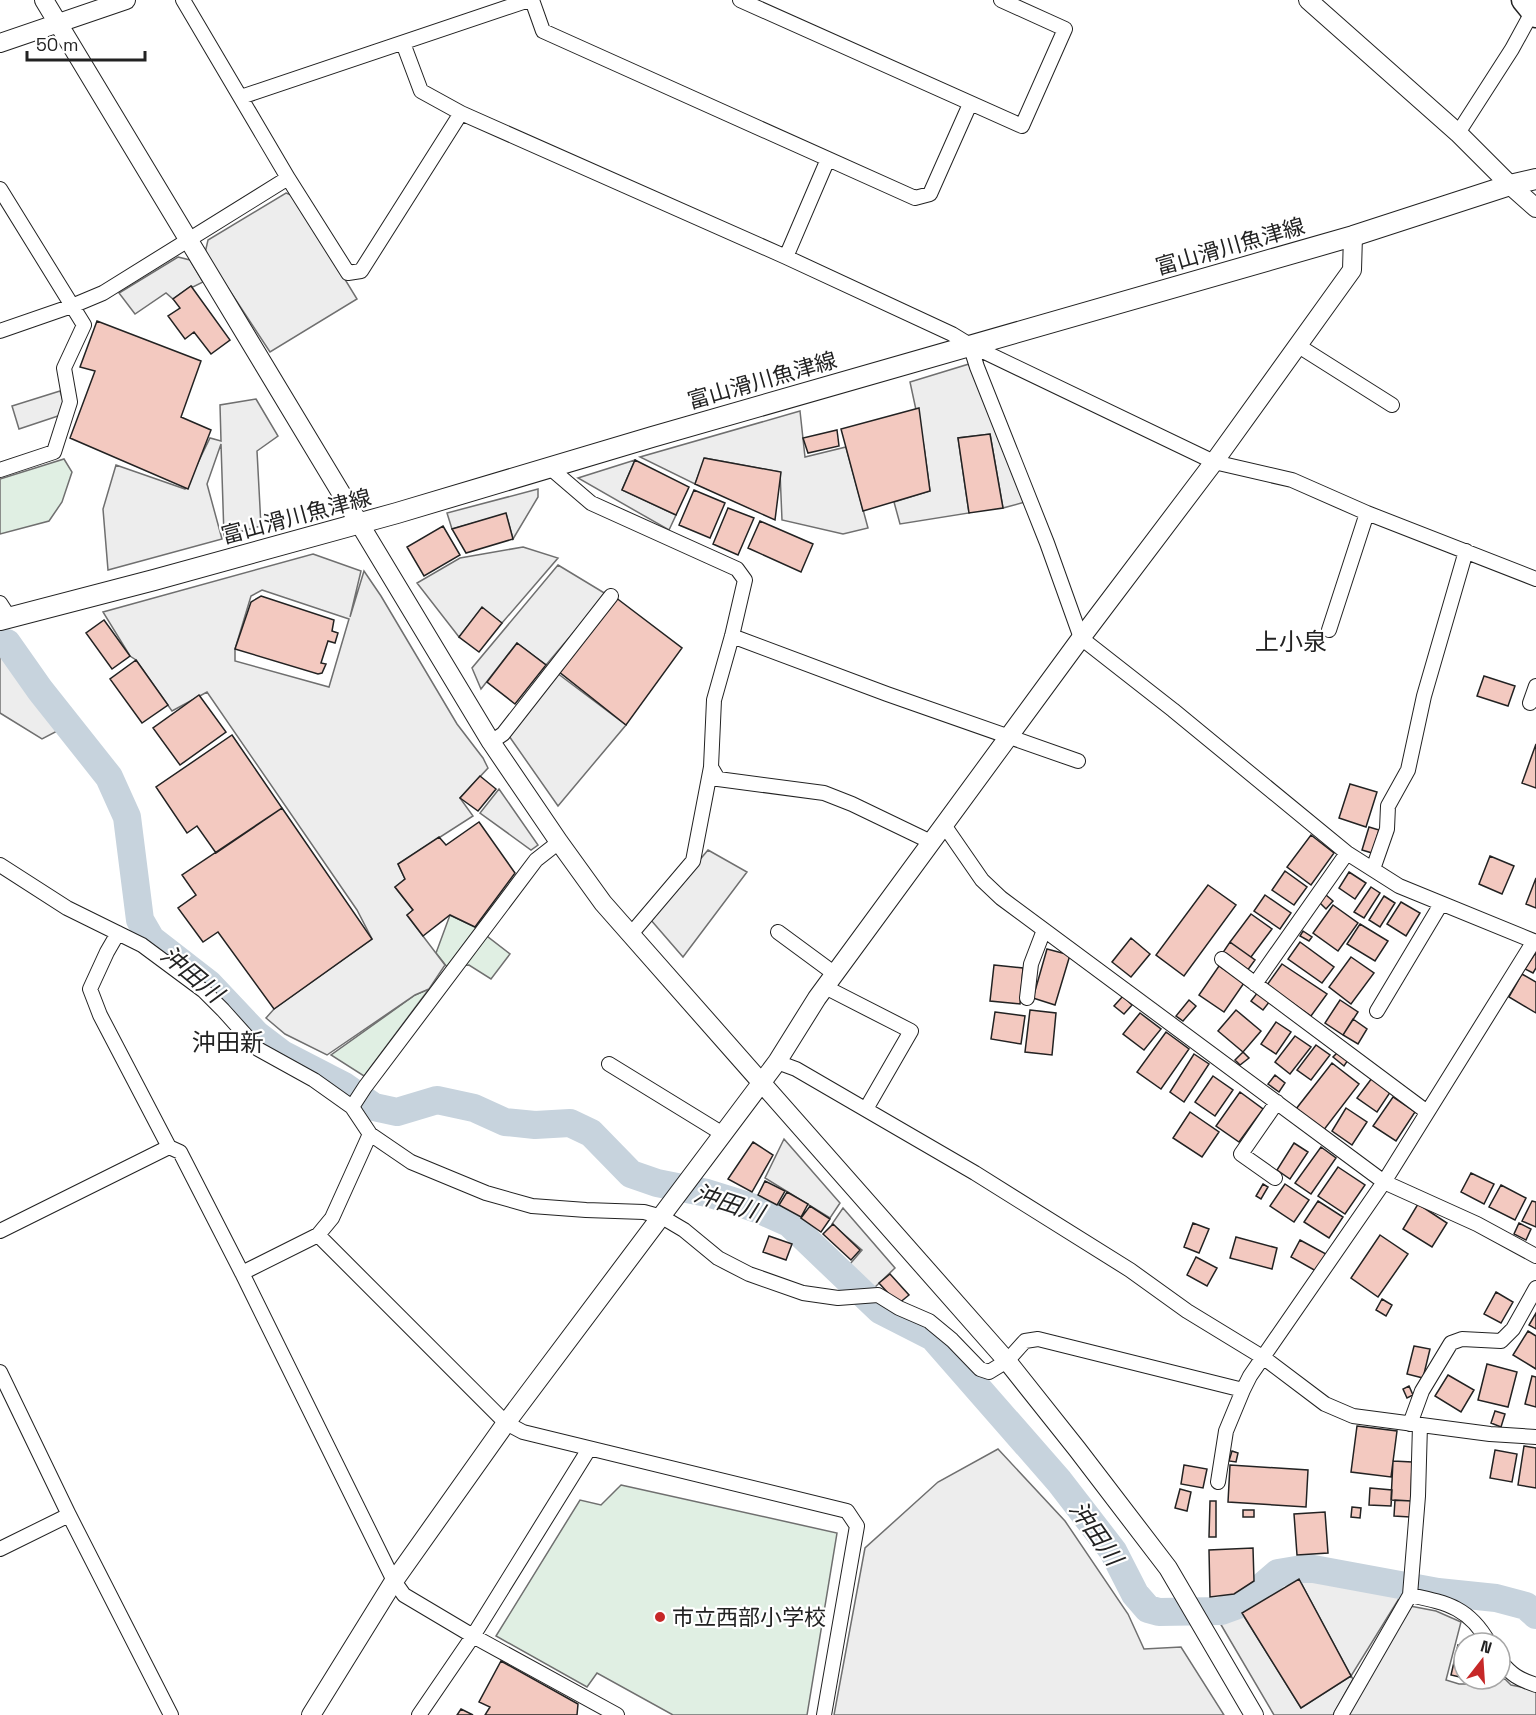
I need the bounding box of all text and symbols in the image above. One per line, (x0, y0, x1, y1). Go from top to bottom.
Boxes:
scale bar (27, 24, 146, 62)
text: 50 m (36, 33, 78, 56)
street label: 富山滑川魚津線 (1152, 211, 1308, 281)
street label: 富山滑川魚津線 (684, 345, 840, 415)
street label: 富山滑川魚津線 (218, 483, 374, 549)
district label: 上小泉 (1255, 626, 1327, 657)
water label: 沖田川 (154, 939, 232, 1011)
district label: 沖田新 (192, 1027, 264, 1058)
water label: 沖田川 (690, 1177, 771, 1230)
water label: 沖田川 (1063, 1495, 1131, 1574)
place label: 市立西部小学校 (672, 1603, 826, 1631)
marker: 市立西部小学校 (653, 1610, 667, 1624)
north arrow (1452, 1631, 1512, 1691)
text: N (1478, 1636, 1494, 1659)

